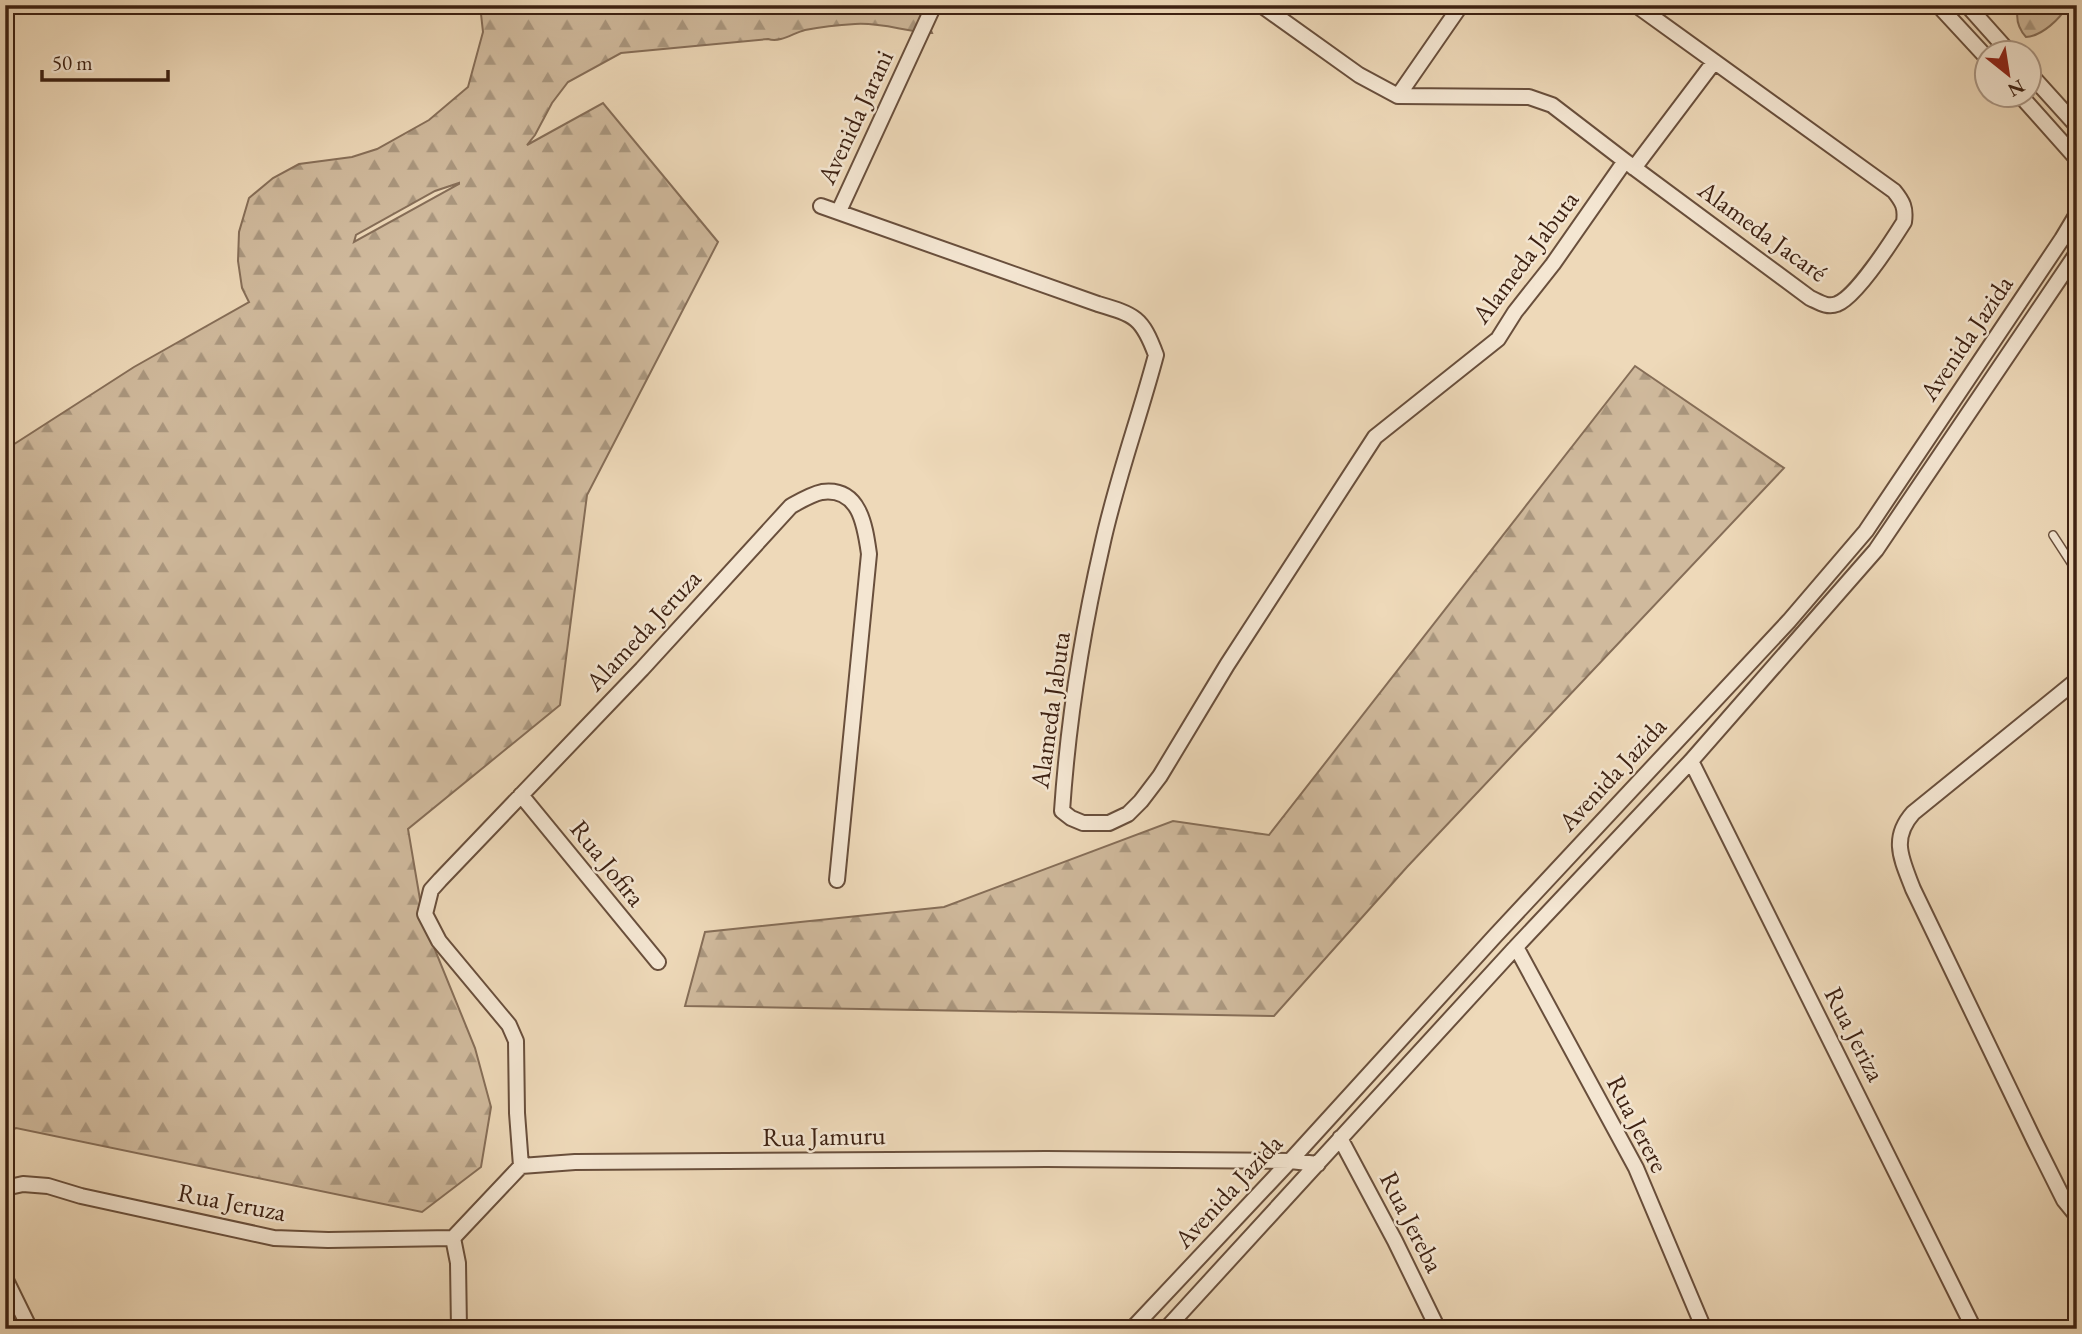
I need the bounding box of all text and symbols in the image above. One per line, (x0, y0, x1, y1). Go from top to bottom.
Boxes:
scale bar (42, 38, 168, 82)
north arrow (1974, 38, 2044, 108)
street label: Avenida Jarani (809, 44, 901, 190)
text: 50 m (52, 49, 93, 76)
text: N (2003, 74, 2029, 103)
street label: Alameda Jacaré (1691, 172, 1835, 289)
street label: Alameda Jabuta (1463, 183, 1587, 331)
street label: Avenida Jazida (1911, 268, 2021, 408)
street label: Alameda Jeruza (577, 561, 709, 699)
street label: Alameda Jabuta (1022, 629, 1078, 792)
street label: Avenida Jazida (1550, 709, 1674, 839)
street label: Rua Jofira (563, 813, 654, 914)
street label: Rua Jeriza (1817, 981, 1894, 1088)
street label: Rua Jerere (1599, 1070, 1677, 1178)
street label: Rua Jamuru (762, 1118, 886, 1154)
street label: Avenida Jazida (1166, 1126, 1290, 1256)
street label: Rua Jereba (1372, 1166, 1452, 1279)
street label: Rua Jeruza (175, 1175, 290, 1229)

